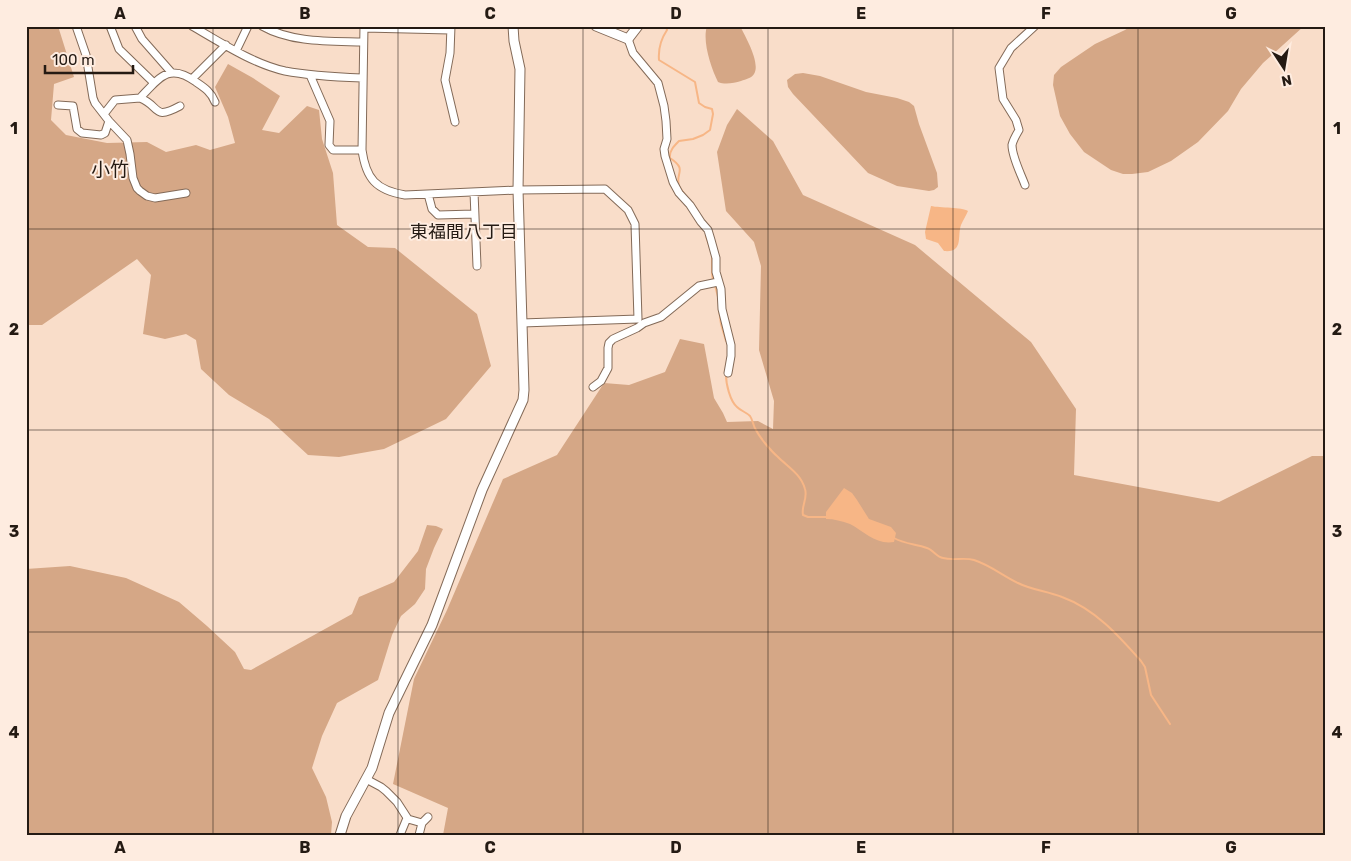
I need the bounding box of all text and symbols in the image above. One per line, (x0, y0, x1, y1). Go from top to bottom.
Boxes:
text: A (114, 4, 126, 23)
text: B (299, 4, 311, 23)
text: C (484, 4, 496, 23)
text: D (670, 4, 682, 23)
text: E (856, 4, 866, 23)
text: F (1041, 4, 1051, 23)
text: G (1225, 4, 1237, 23)
scale bar (45, 42, 132, 74)
north arrow (1258, 42, 1308, 92)
text: 100 m (52, 51, 94, 69)
text: N (1280, 71, 1293, 90)
text: 1 (10, 119, 18, 138)
text: 1 (1333, 119, 1341, 138)
district label: 小竹 (91, 158, 129, 181)
district label: 東福間八丁目 (410, 221, 518, 243)
text: 2 (9, 320, 19, 339)
text: 2 (1332, 320, 1342, 339)
text: 3 (9, 522, 19, 541)
text: 3 (1332, 522, 1342, 541)
text: 4 (9, 723, 20, 742)
text: 4 (1332, 723, 1343, 742)
text: A (114, 838, 126, 857)
text: B (299, 838, 311, 857)
text: C (484, 838, 496, 857)
text: D (670, 838, 682, 857)
text: E (856, 838, 866, 857)
text: F (1041, 838, 1051, 857)
text: G (1225, 838, 1237, 857)

